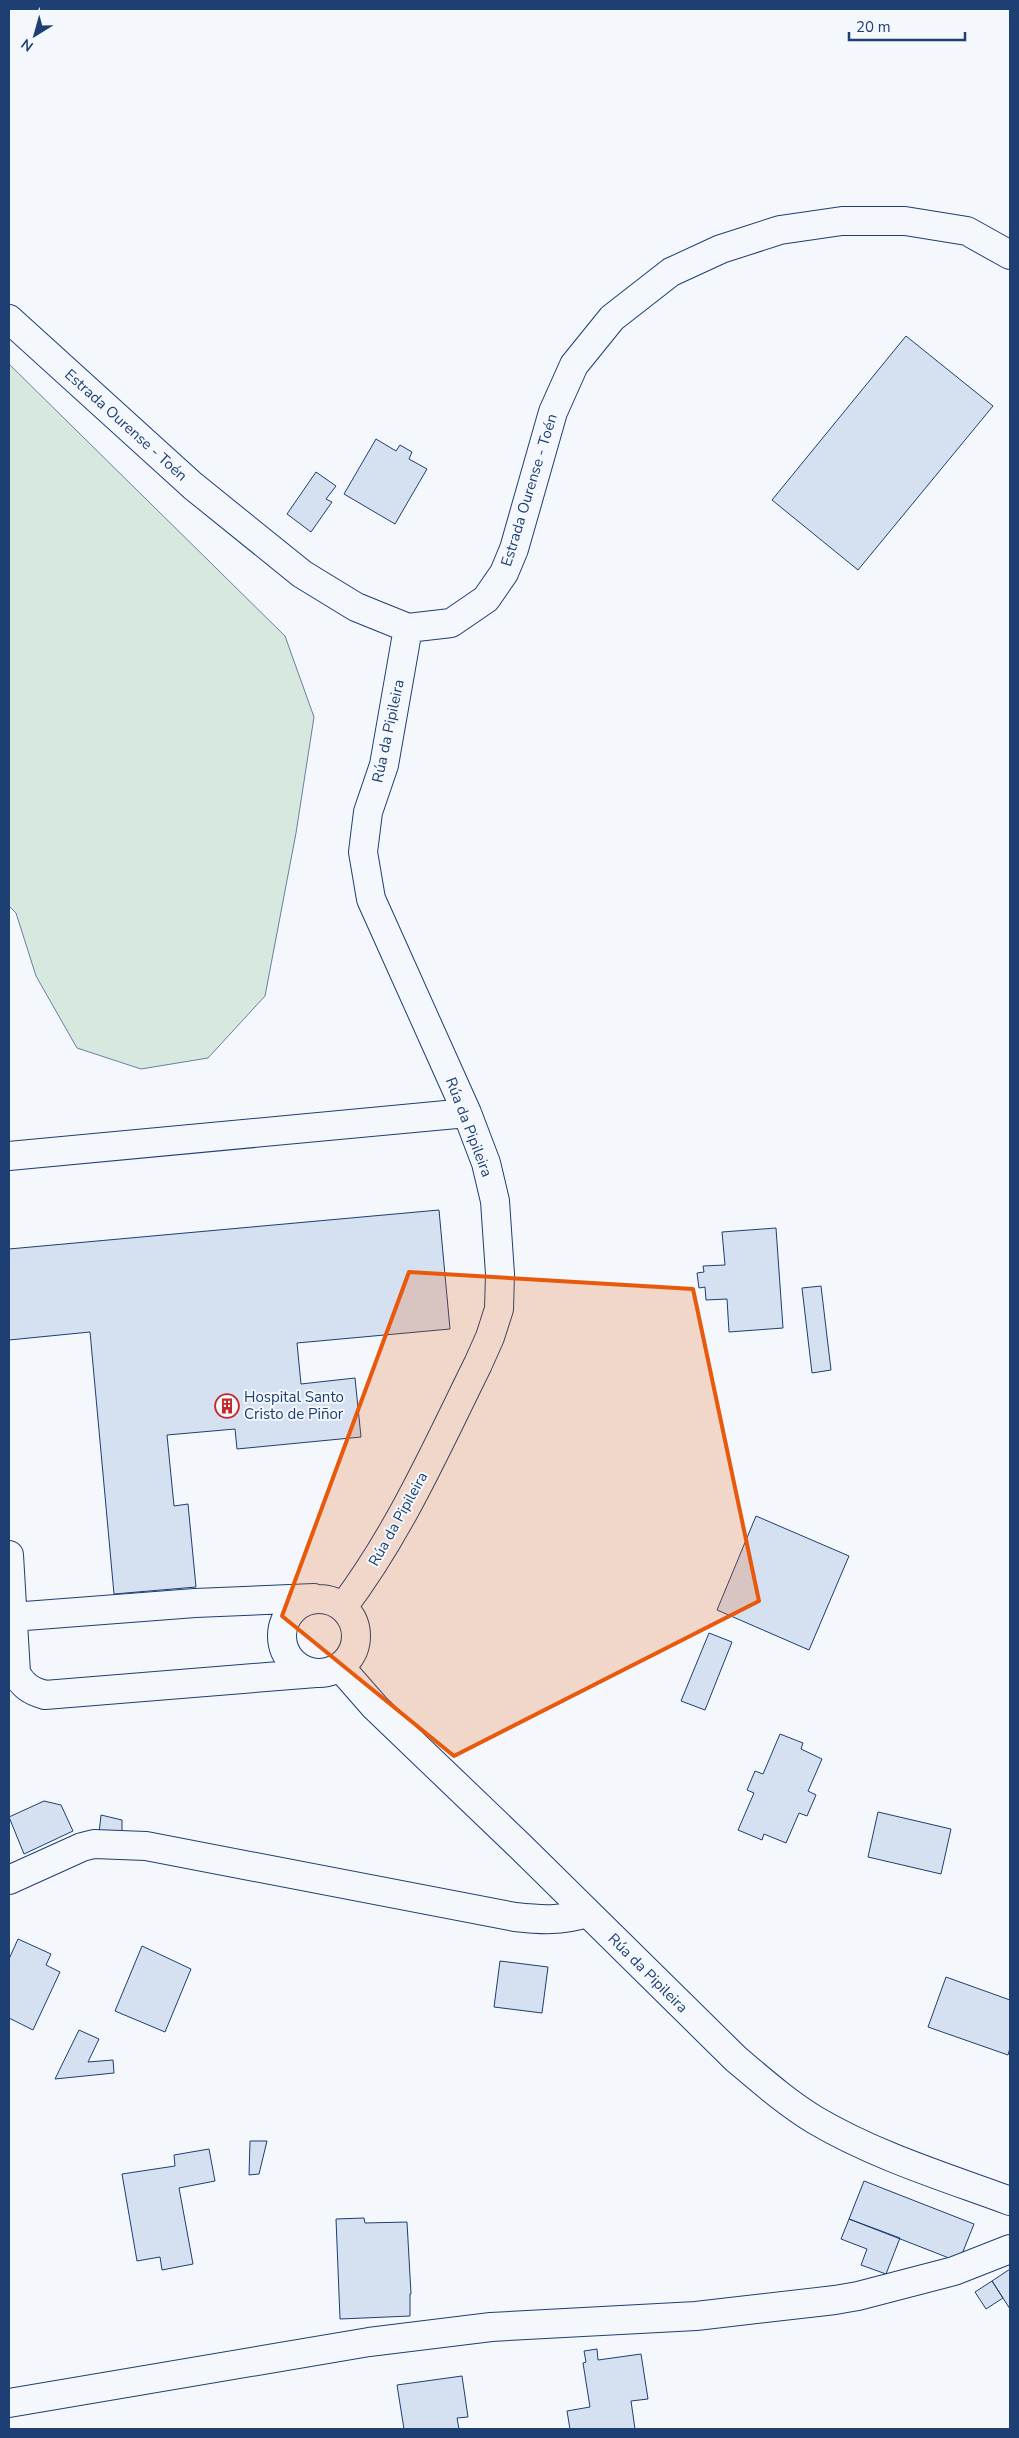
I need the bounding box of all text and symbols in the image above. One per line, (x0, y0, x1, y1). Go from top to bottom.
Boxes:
north arrow (10, 10, 60, 60)
scale bar (849, 10, 965, 42)
text: 20 m (856, 17, 891, 37)
text: N (18, 34, 37, 56)
street label: Estrada Ourense - Toén (60, 365, 192, 485)
street label: Estrada Ourense - Toén (496, 411, 562, 569)
street label: Rúa da Pipileira (367, 678, 409, 784)
street label: Rúa da Pipileira (441, 1074, 497, 1180)
place label: Hospital Santo Cristo de Piñor (244, 1387, 344, 1424)
building icon: Hospital Santo Cristo de Piñor (214, 1393, 240, 1419)
street label: Rúa da Pipileira (364, 1468, 432, 1570)
street label: Rúa da Pipileira (604, 1929, 692, 2017)

